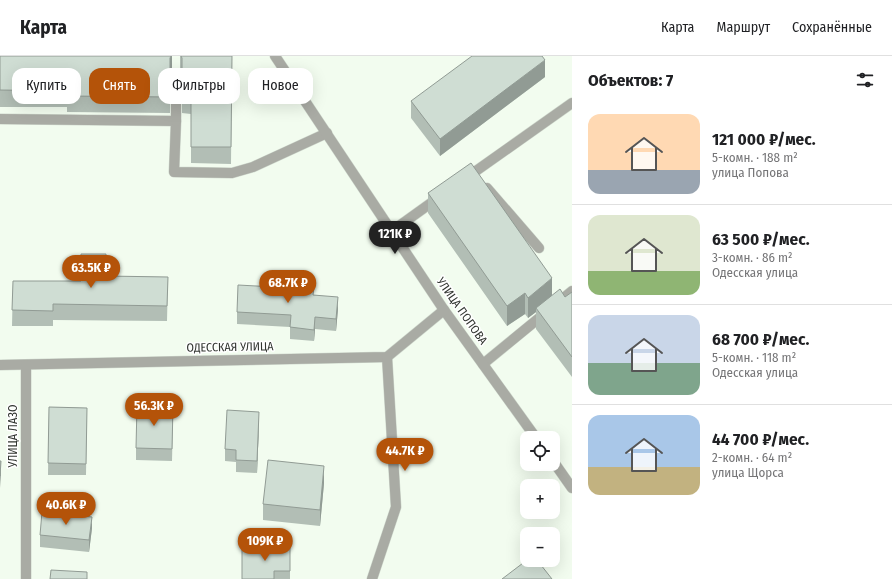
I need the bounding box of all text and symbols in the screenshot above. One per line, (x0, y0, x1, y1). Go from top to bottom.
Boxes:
text: Карта (20, 16, 67, 39)
text: Карта (661, 19, 694, 36)
text: Маршрут (716, 19, 770, 36)
text: Сохранённые (792, 19, 872, 36)
chip: Купить (12, 68, 81, 104)
chip: Снять (89, 68, 150, 104)
chip: Фильтры (158, 68, 240, 104)
chip: Новое (248, 68, 313, 104)
icon: filters (854, 69, 876, 91)
text: Объектов: 7 (588, 70, 673, 91)
text: 121 000 ₽/мес. (712, 129, 816, 150)
icon: home (620, 130, 668, 178)
text: 5-комн. · 188 m² (712, 150, 798, 165)
text: улица Попова (712, 165, 789, 180)
pin: 121K ₽ (362, 221, 428, 255)
text: 121K ₽ (378, 226, 412, 241)
text: 63 500 ₽/мес. (712, 229, 810, 250)
icon: home (620, 231, 668, 279)
text: 3-комн. · 86 m² (712, 250, 793, 265)
pin: 63.5K ₽ (54, 255, 128, 289)
text: 63.5K ₽ (71, 260, 111, 275)
text: Одесская улица (712, 265, 798, 280)
pin: 68.7K ₽ (251, 270, 325, 304)
street label: УЛИЦА ПОПОВА (433, 274, 491, 348)
text: 68.7K ₽ (268, 275, 308, 290)
text: 68 700 ₽/мес. (712, 329, 809, 350)
icon: home (620, 331, 668, 379)
street label: ОДЕССКАЯ УЛИЦА (186, 339, 274, 355)
text: 5-комн. · 118 m² (712, 350, 796, 365)
text: Одесская улица (712, 365, 798, 380)
pin: 56.3K ₽ (117, 393, 191, 427)
text: 56.3K ₽ (134, 398, 174, 413)
street label: УЛИЦА ЛАЗО (6, 405, 20, 468)
text: 44 700 ₽/мес. (712, 429, 809, 450)
map controls (520, 431, 560, 567)
button: locate (520, 431, 560, 471)
icon: home (620, 431, 668, 479)
pin: 44.7K ₽ (368, 438, 442, 472)
text: 44.7K ₽ (385, 443, 425, 458)
text: 2-комн. · 64 m² (712, 450, 792, 465)
text: улица Щорса (712, 465, 784, 480)
button: + (520, 479, 560, 519)
pin: 40.6K ₽ (29, 492, 103, 526)
text: 40.6K ₽ (46, 497, 86, 512)
button: − (520, 527, 560, 567)
pin: 109K ₽ (232, 528, 298, 562)
text: 109K ₽ (247, 533, 283, 548)

